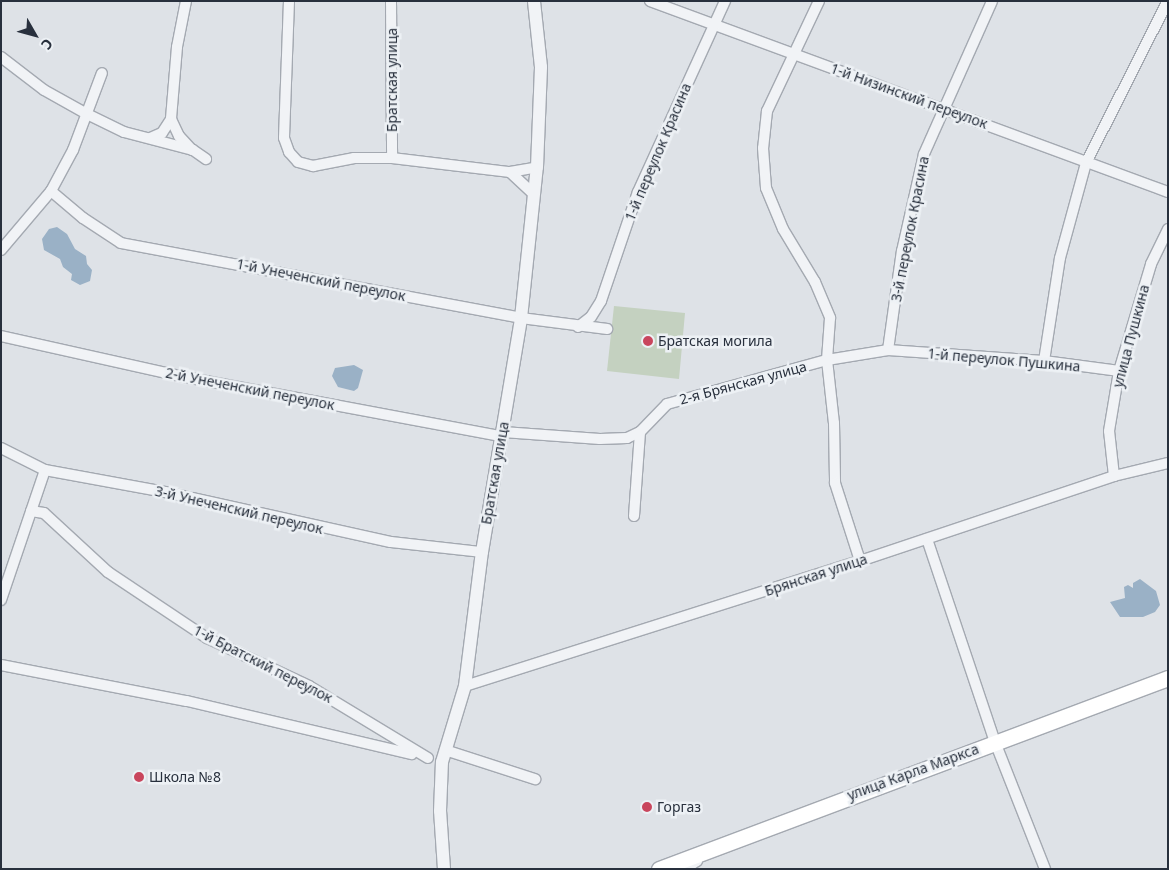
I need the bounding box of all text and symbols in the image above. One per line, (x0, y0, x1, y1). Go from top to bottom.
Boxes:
north arrow (10, 10, 60, 60)
street label: Братская улица (384, 28, 400, 132)
text: С (37, 35, 57, 54)
street label: 1-й Низинский переулок (828, 60, 990, 132)
street label: 1-й переулок Красина (621, 81, 695, 223)
street label: 3-й переулок Красина (888, 155, 932, 303)
street label: 1-й Унеченский переулок (235, 255, 407, 305)
street label: улица Пушкина (1109, 283, 1153, 389)
place label: Братская могила (658, 333, 773, 349)
marker: Братская могила (642, 335, 654, 347)
street label: 1-й переулок Пушкина (927, 345, 1081, 375)
street label: 2-я Брянская улица (677, 358, 809, 408)
street label: 2-й Унеченский переулок (164, 364, 336, 414)
street label: Братская улица (478, 420, 512, 526)
street label: 3-й Унеченский переулок (153, 482, 325, 538)
street label: Брянская улица (763, 550, 869, 600)
street label: 1-й Братский переулок (191, 622, 335, 706)
street label: улица Карла Маркса (845, 740, 981, 804)
place label: Школа №8 (149, 769, 221, 785)
marker: Школа №8 (133, 771, 145, 783)
place label: Горгаз (657, 799, 701, 815)
marker: Горгаз (641, 801, 653, 813)

